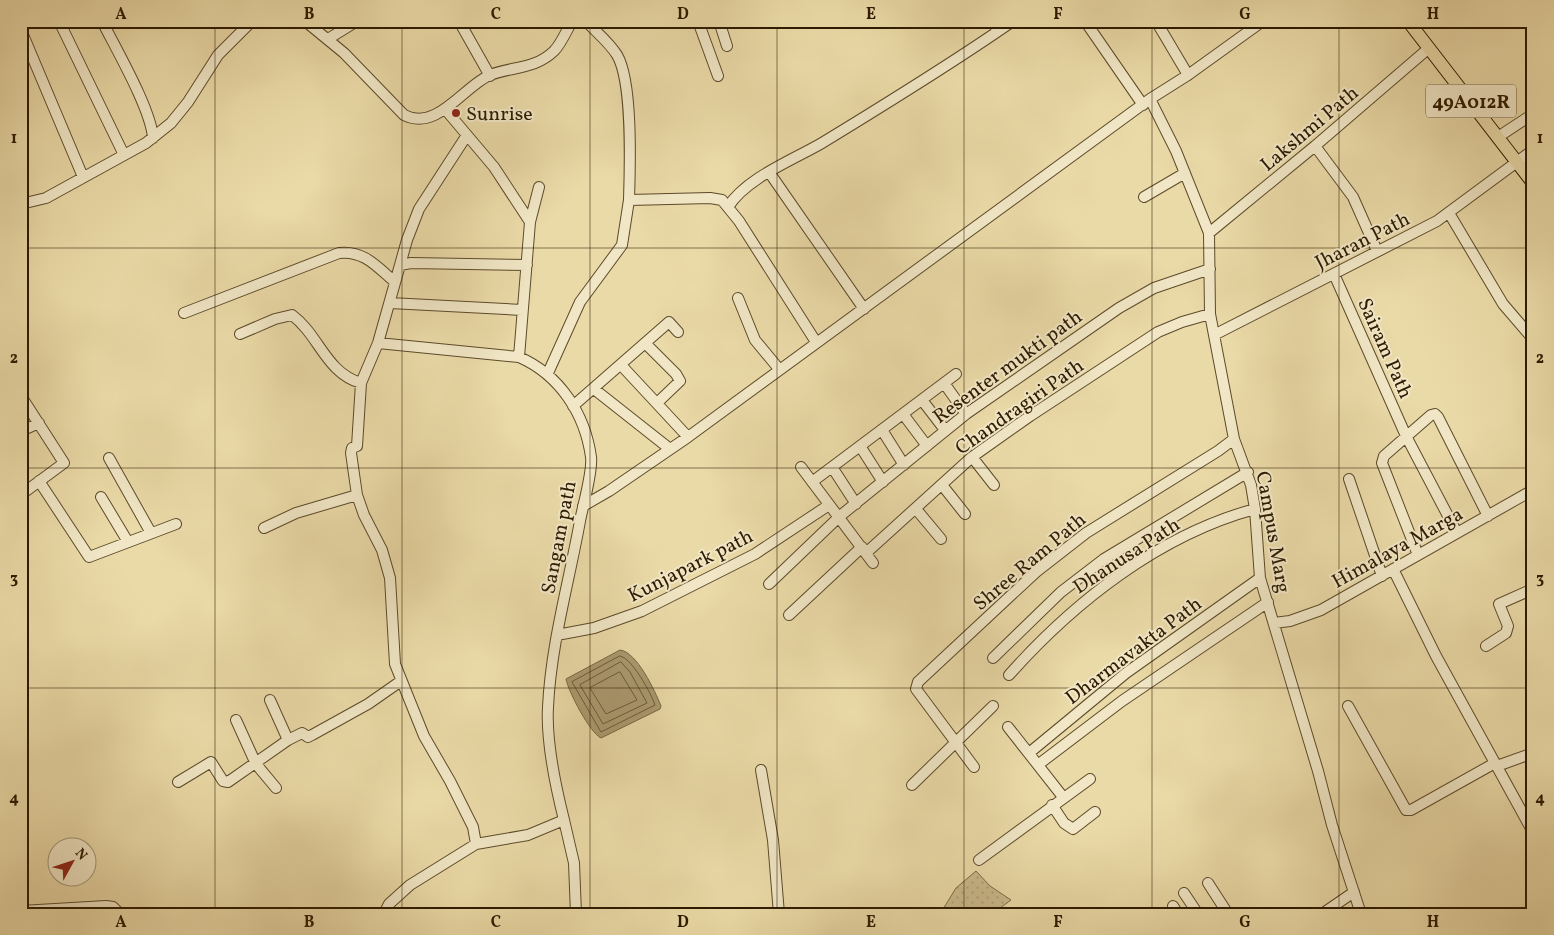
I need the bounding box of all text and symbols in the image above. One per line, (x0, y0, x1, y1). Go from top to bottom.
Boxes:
text: A (115, 4, 127, 26)
text: B (304, 4, 315, 26)
text: C (491, 4, 501, 26)
text: D (677, 4, 689, 26)
text: E (866, 4, 876, 26)
text: F (1053, 4, 1063, 26)
text: G (1239, 4, 1251, 26)
text: H (1427, 4, 1439, 26)
street label: Lakshmi Path (1255, 80, 1365, 179)
road number: 49A012R (1426, 84, 1516, 118)
place label: Sunrise (466, 101, 533, 129)
marker: Sunrise (450, 107, 462, 119)
text: 1 (11, 128, 17, 150)
text: 1 (1537, 128, 1543, 150)
street label: Jharan Path (1311, 206, 1415, 278)
street label: Sairam Path (1350, 294, 1419, 404)
street label: Resenter mukti path (928, 304, 1089, 431)
text: 2 (10, 348, 18, 370)
text: 2 (1536, 348, 1544, 370)
street label: Chandragiri Path (950, 353, 1090, 463)
street label: Campus Marg (1248, 469, 1297, 595)
street label: Sangam path (535, 478, 585, 596)
street label: Himalaya Marga (1327, 501, 1469, 596)
street label: Shree Ram Path (968, 507, 1093, 618)
street label: Dhanusa Path (1068, 512, 1186, 602)
street label: Kunjapark path (623, 523, 758, 610)
text: 3 (10, 568, 18, 590)
text: 3 (1536, 568, 1544, 590)
street label: Dharmavakta Path (1060, 591, 1208, 712)
text: 4 (9, 788, 19, 810)
text: 4 (1535, 788, 1545, 810)
north arrow (48, 838, 98, 888)
text: N (70, 845, 91, 865)
text: A (115, 912, 127, 934)
text: B (304, 912, 315, 934)
text: C (491, 912, 501, 934)
text: D (677, 912, 689, 934)
text: E (866, 912, 876, 934)
text: F (1053, 912, 1063, 934)
text: G (1239, 912, 1251, 934)
text: H (1427, 912, 1439, 934)

